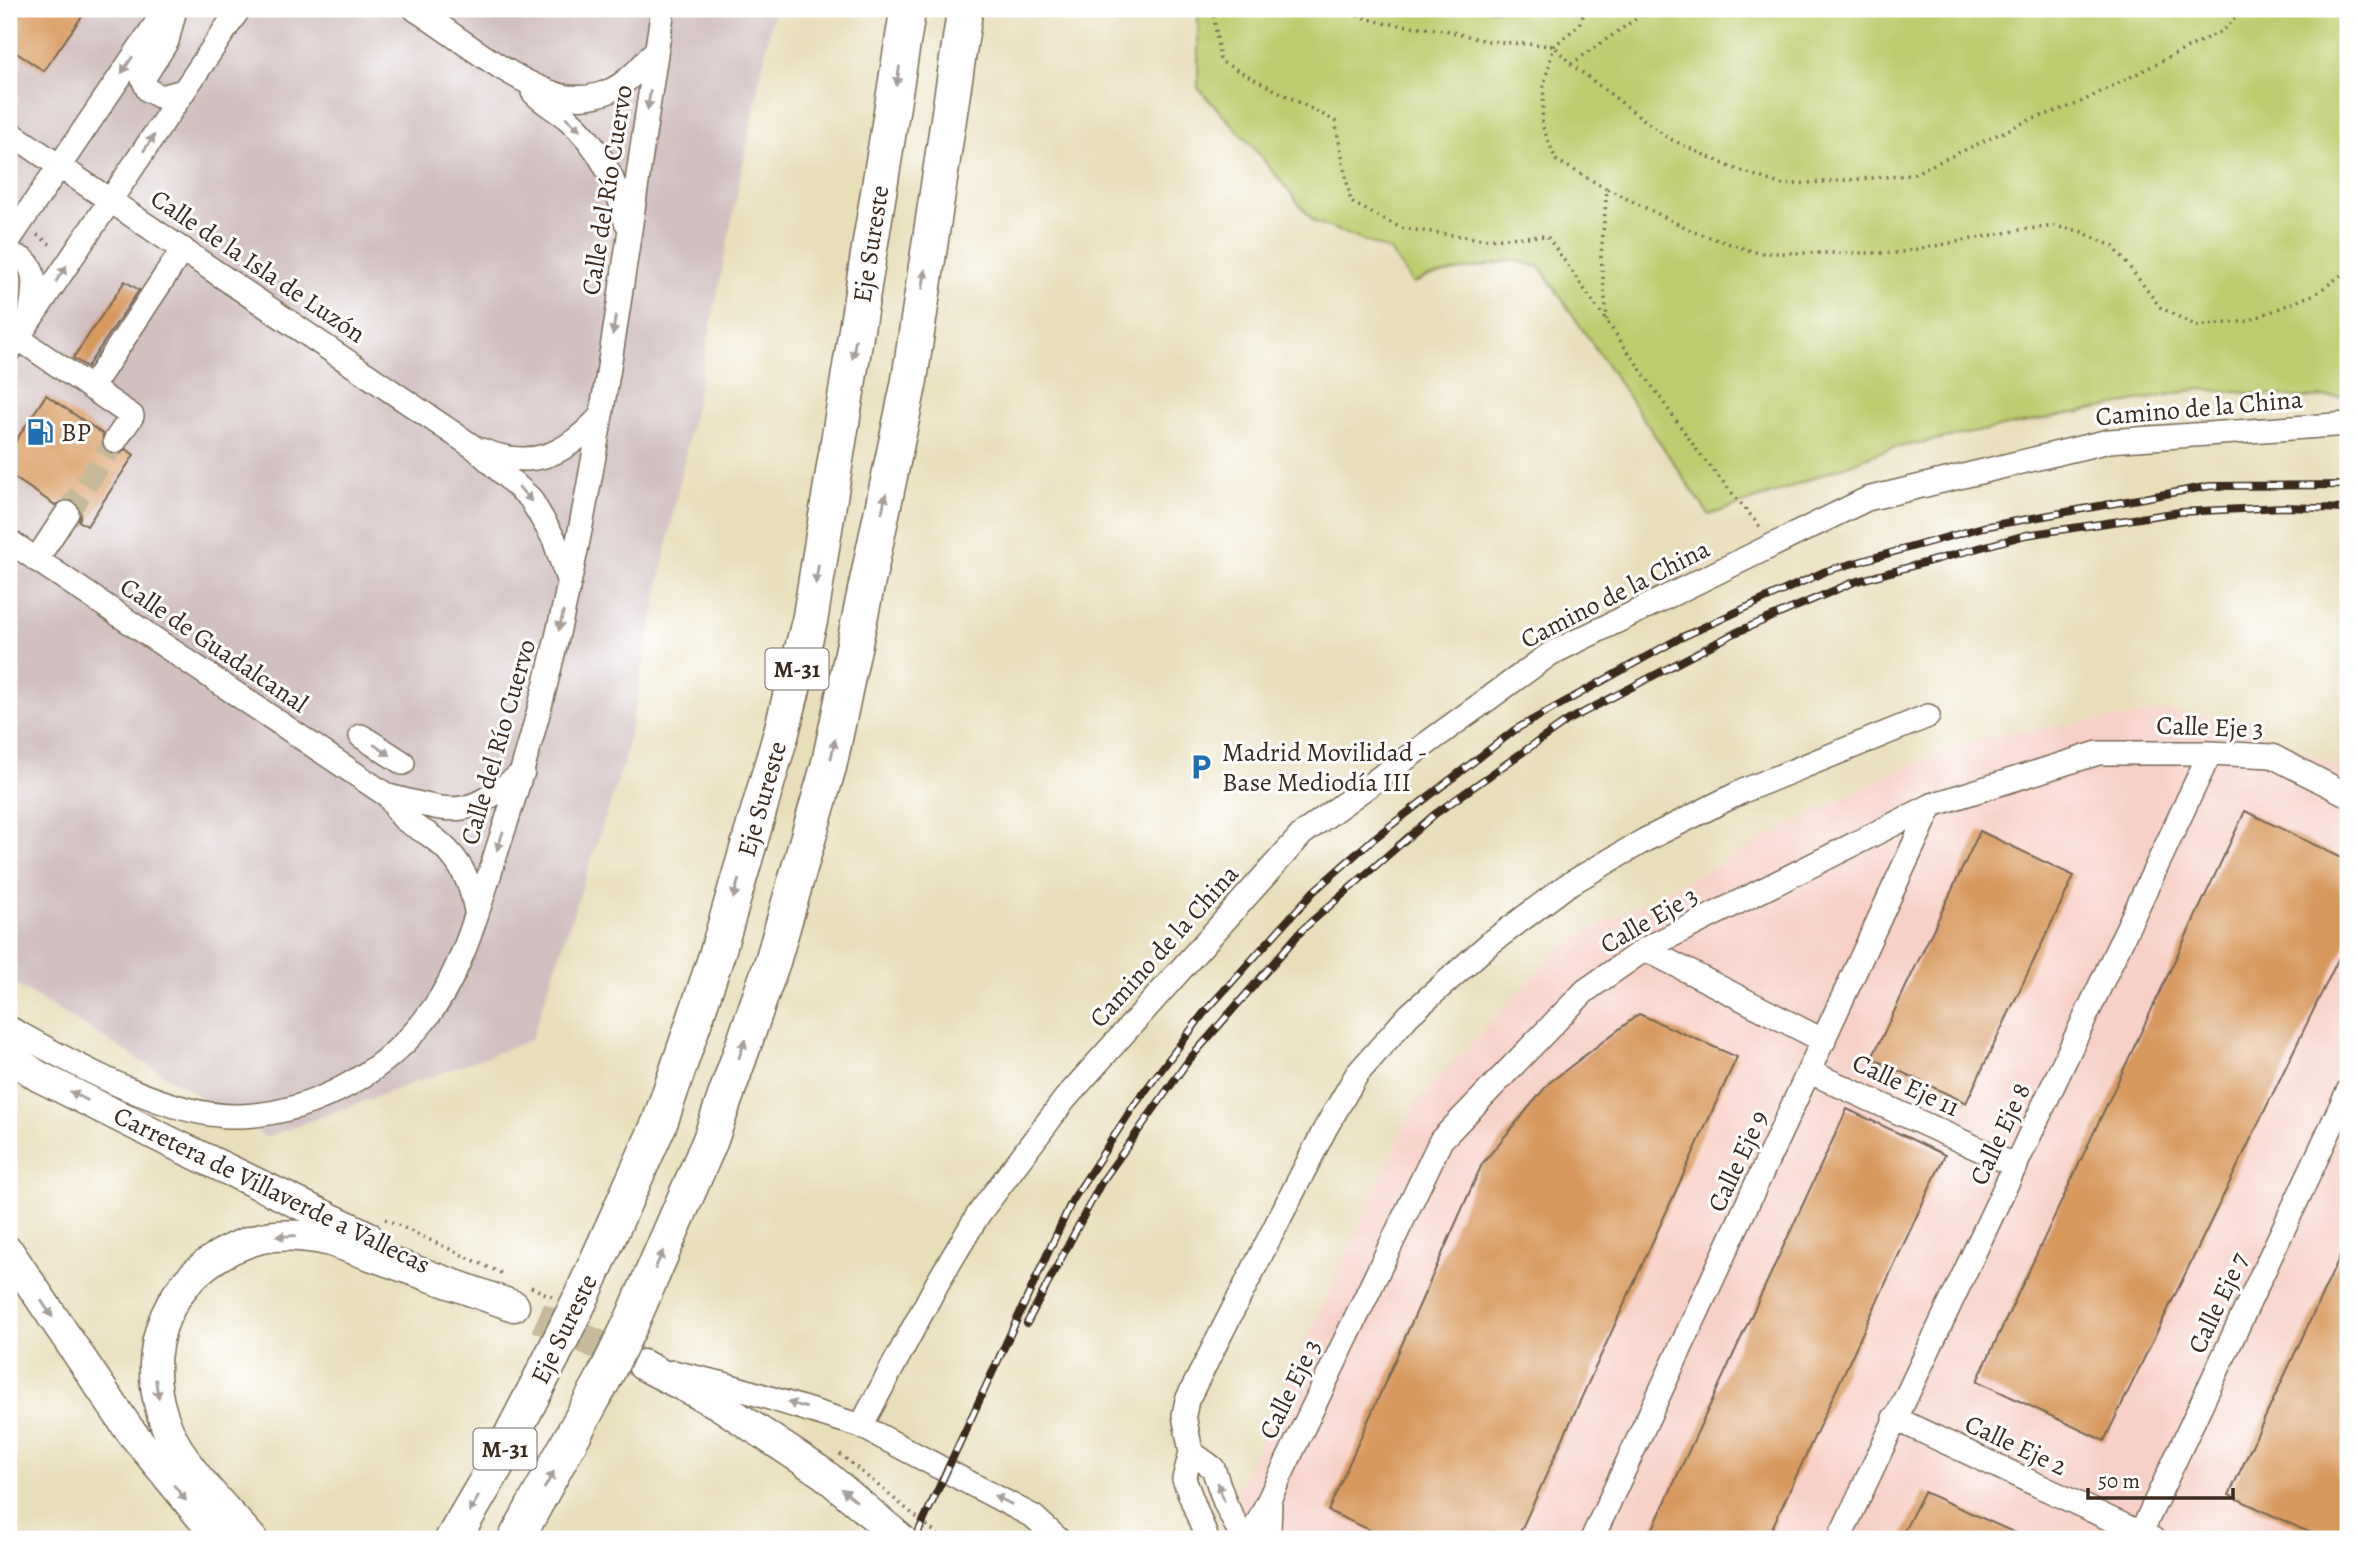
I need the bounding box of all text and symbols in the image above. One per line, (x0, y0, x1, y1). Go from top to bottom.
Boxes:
one-way arrow (120, 56, 134, 74)
one-way arrow (892, 65, 903, 87)
street label: Calle del Río Cuervo (573, 82, 641, 298)
one-way arrow (643, 90, 654, 112)
one-way arrow (564, 115, 581, 131)
one-way arrow (142, 133, 155, 152)
street label: Calle de la Isla de Luzón (144, 181, 372, 351)
street label: Eje Sureste (844, 183, 898, 305)
one-way arrow (54, 265, 67, 284)
one-way arrow (919, 268, 930, 290)
one-way arrow (609, 314, 620, 336)
one-way arrow (848, 338, 859, 360)
street label: Camino de la China (2094, 382, 2304, 434)
place label: BP (61, 415, 91, 450)
fuel station icon: BP (25, 417, 55, 447)
one-way arrow (517, 485, 532, 502)
one-way arrow (878, 492, 889, 514)
street label: Camino de la China (1514, 531, 1716, 657)
one-way arrow (811, 563, 822, 585)
street label: Calle de Guadalcanal (113, 569, 315, 721)
one-way arrow (555, 611, 566, 633)
street label: Calle del Río Cuervo (452, 635, 544, 849)
road number: M-31 (766, 648, 828, 690)
street label: Calle Eje 3 (2156, 708, 2264, 746)
place label: Madrid Movilidad - Base Mediodía III (1222, 735, 1427, 800)
street label: Eje Sureste (729, 737, 795, 861)
one-way arrow (827, 738, 838, 760)
one-way arrow (372, 743, 392, 756)
parking icon: Madrid Movilidad - Base Mediodía III (1186, 752, 1216, 782)
one-way arrow (494, 830, 505, 851)
street label: Camino de la China (1081, 857, 1247, 1035)
one-way arrow (730, 878, 740, 899)
street label: Calle Eje 3 (1594, 878, 1704, 962)
one-way arrow (737, 1038, 748, 1059)
street label: Calle Eje 11 (1847, 1045, 1965, 1125)
street label: Calle Eje 8 (1961, 1077, 2039, 1191)
one-way arrow (69, 1091, 89, 1102)
street label: Carretera de Villaverde a Vallecas (108, 1098, 436, 1282)
street label: Calle Eje 9 (1699, 1104, 1777, 1218)
one-way arrow (275, 1231, 297, 1242)
street label: Calle Eje 7 (2179, 1247, 2257, 1359)
one-way arrow (653, 1249, 664, 1270)
street label: Eje Sureste (522, 1268, 606, 1390)
one-way arrow (40, 1300, 54, 1318)
street label: Calle Eje 3 (1251, 1333, 1329, 1445)
one-way arrow (151, 1378, 162, 1400)
one-way arrow (786, 1400, 807, 1410)
street label: Calle Eje 2 (1959, 1406, 2073, 1484)
road number: M-31 (474, 1428, 536, 1470)
scale bar (2088, 1457, 2233, 1501)
text: 50 m (2098, 1467, 2140, 1495)
one-way arrow (543, 1470, 555, 1490)
one-way arrow (1215, 1481, 1226, 1502)
one-way arrow (172, 1484, 187, 1502)
one-way arrow (840, 1487, 858, 1503)
one-way arrow (468, 1494, 480, 1513)
one-way arrow (993, 1495, 1013, 1506)

